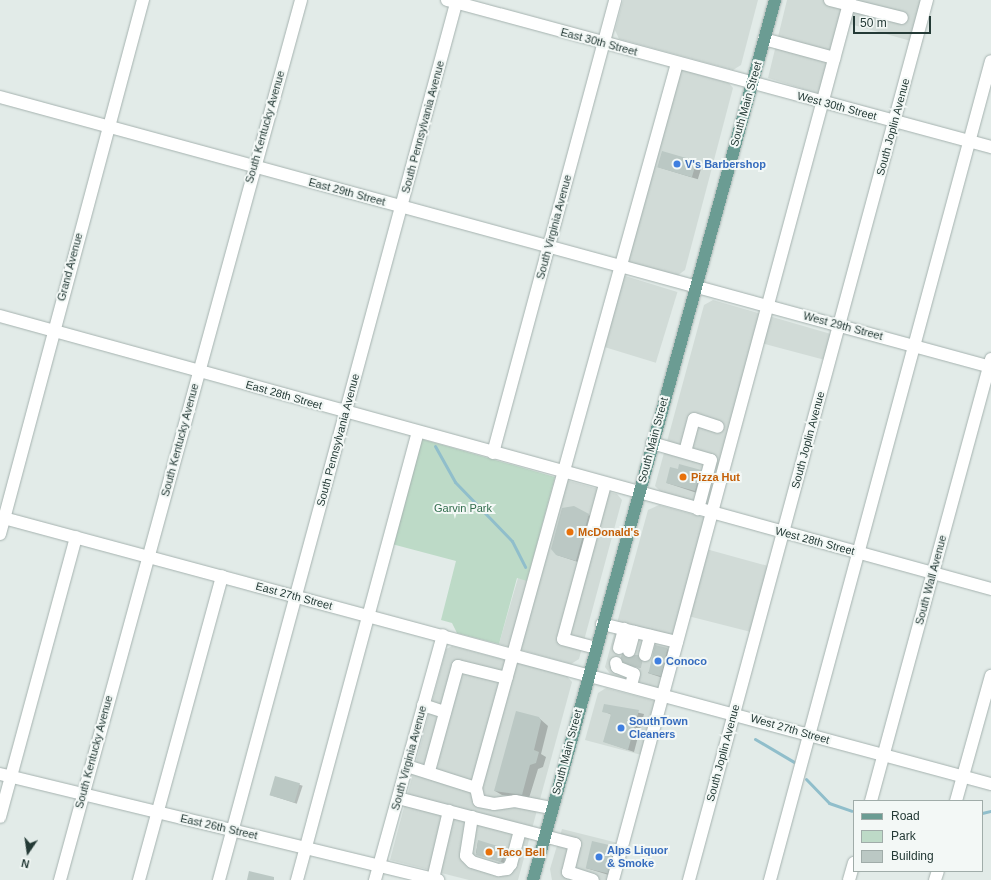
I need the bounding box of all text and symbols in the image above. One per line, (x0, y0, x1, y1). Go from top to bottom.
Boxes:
scale bar (855, 8, 933, 34)
text: 50 m (860, 16, 887, 30)
street label: East 30th Street (559, 25, 639, 59)
street label: South Pennsylvania Avenue (399, 59, 447, 195)
street label: South Main Street (728, 60, 764, 148)
street label: South Kentucky Avenue (243, 69, 287, 185)
street label: South Joplin Avenue (874, 77, 912, 177)
street label: West 30th Street (796, 89, 878, 123)
place label: V's Barbershop (685, 157, 766, 171)
marker: V's Barbershop (672, 159, 682, 169)
street label: South Virginia Avenue (534, 173, 574, 281)
street label: East 29th Street (307, 175, 387, 209)
street label: Grand Avenue (54, 231, 86, 303)
street label: West 29th Street (802, 309, 884, 343)
street label: South Pennsylvania Avenue (314, 372, 362, 508)
street label: East 28th Street (244, 378, 324, 412)
street label: South Kentucky Avenue (158, 382, 202, 498)
street label: South Joplin Avenue (789, 390, 827, 490)
street label: South Main Street (635, 396, 671, 484)
place label: Pizza Hut (691, 470, 740, 484)
marker: Pizza Hut (678, 472, 688, 482)
park label: Garvin Park (434, 501, 492, 515)
street label: West 28th Street (774, 524, 856, 558)
place label: McDonald's (578, 525, 639, 539)
marker: McDonald's (565, 527, 575, 537)
street label: South Wall Avenue (913, 533, 949, 627)
street label: East 27th Street (254, 579, 334, 613)
place label: Conoco (666, 654, 707, 668)
marker: Conoco (653, 656, 663, 666)
street label: South Kentucky Avenue (72, 694, 116, 810)
street label: South Joplin Avenue (704, 703, 742, 803)
street label: South Virginia Avenue (389, 704, 429, 812)
street label: South Main Street (549, 708, 585, 796)
street label: West 27th Street (749, 711, 831, 747)
place label: SouthTown Cleaners (629, 715, 688, 741)
marker: SouthTown Cleaners (616, 723, 626, 733)
legend (853, 800, 983, 872)
text: Road (891, 809, 920, 823)
street label: East 26th Street (179, 812, 259, 842)
text: Park (891, 829, 916, 843)
north arrow (8, 832, 48, 872)
place label: Alps Liquor & Smoke (607, 844, 668, 870)
place label: Taco Bell (497, 845, 545, 859)
marker: Taco Bell (484, 847, 494, 857)
text: Building (891, 849, 934, 863)
marker: Alps Liquor & Smoke (594, 852, 604, 862)
text: N (20, 857, 31, 870)

